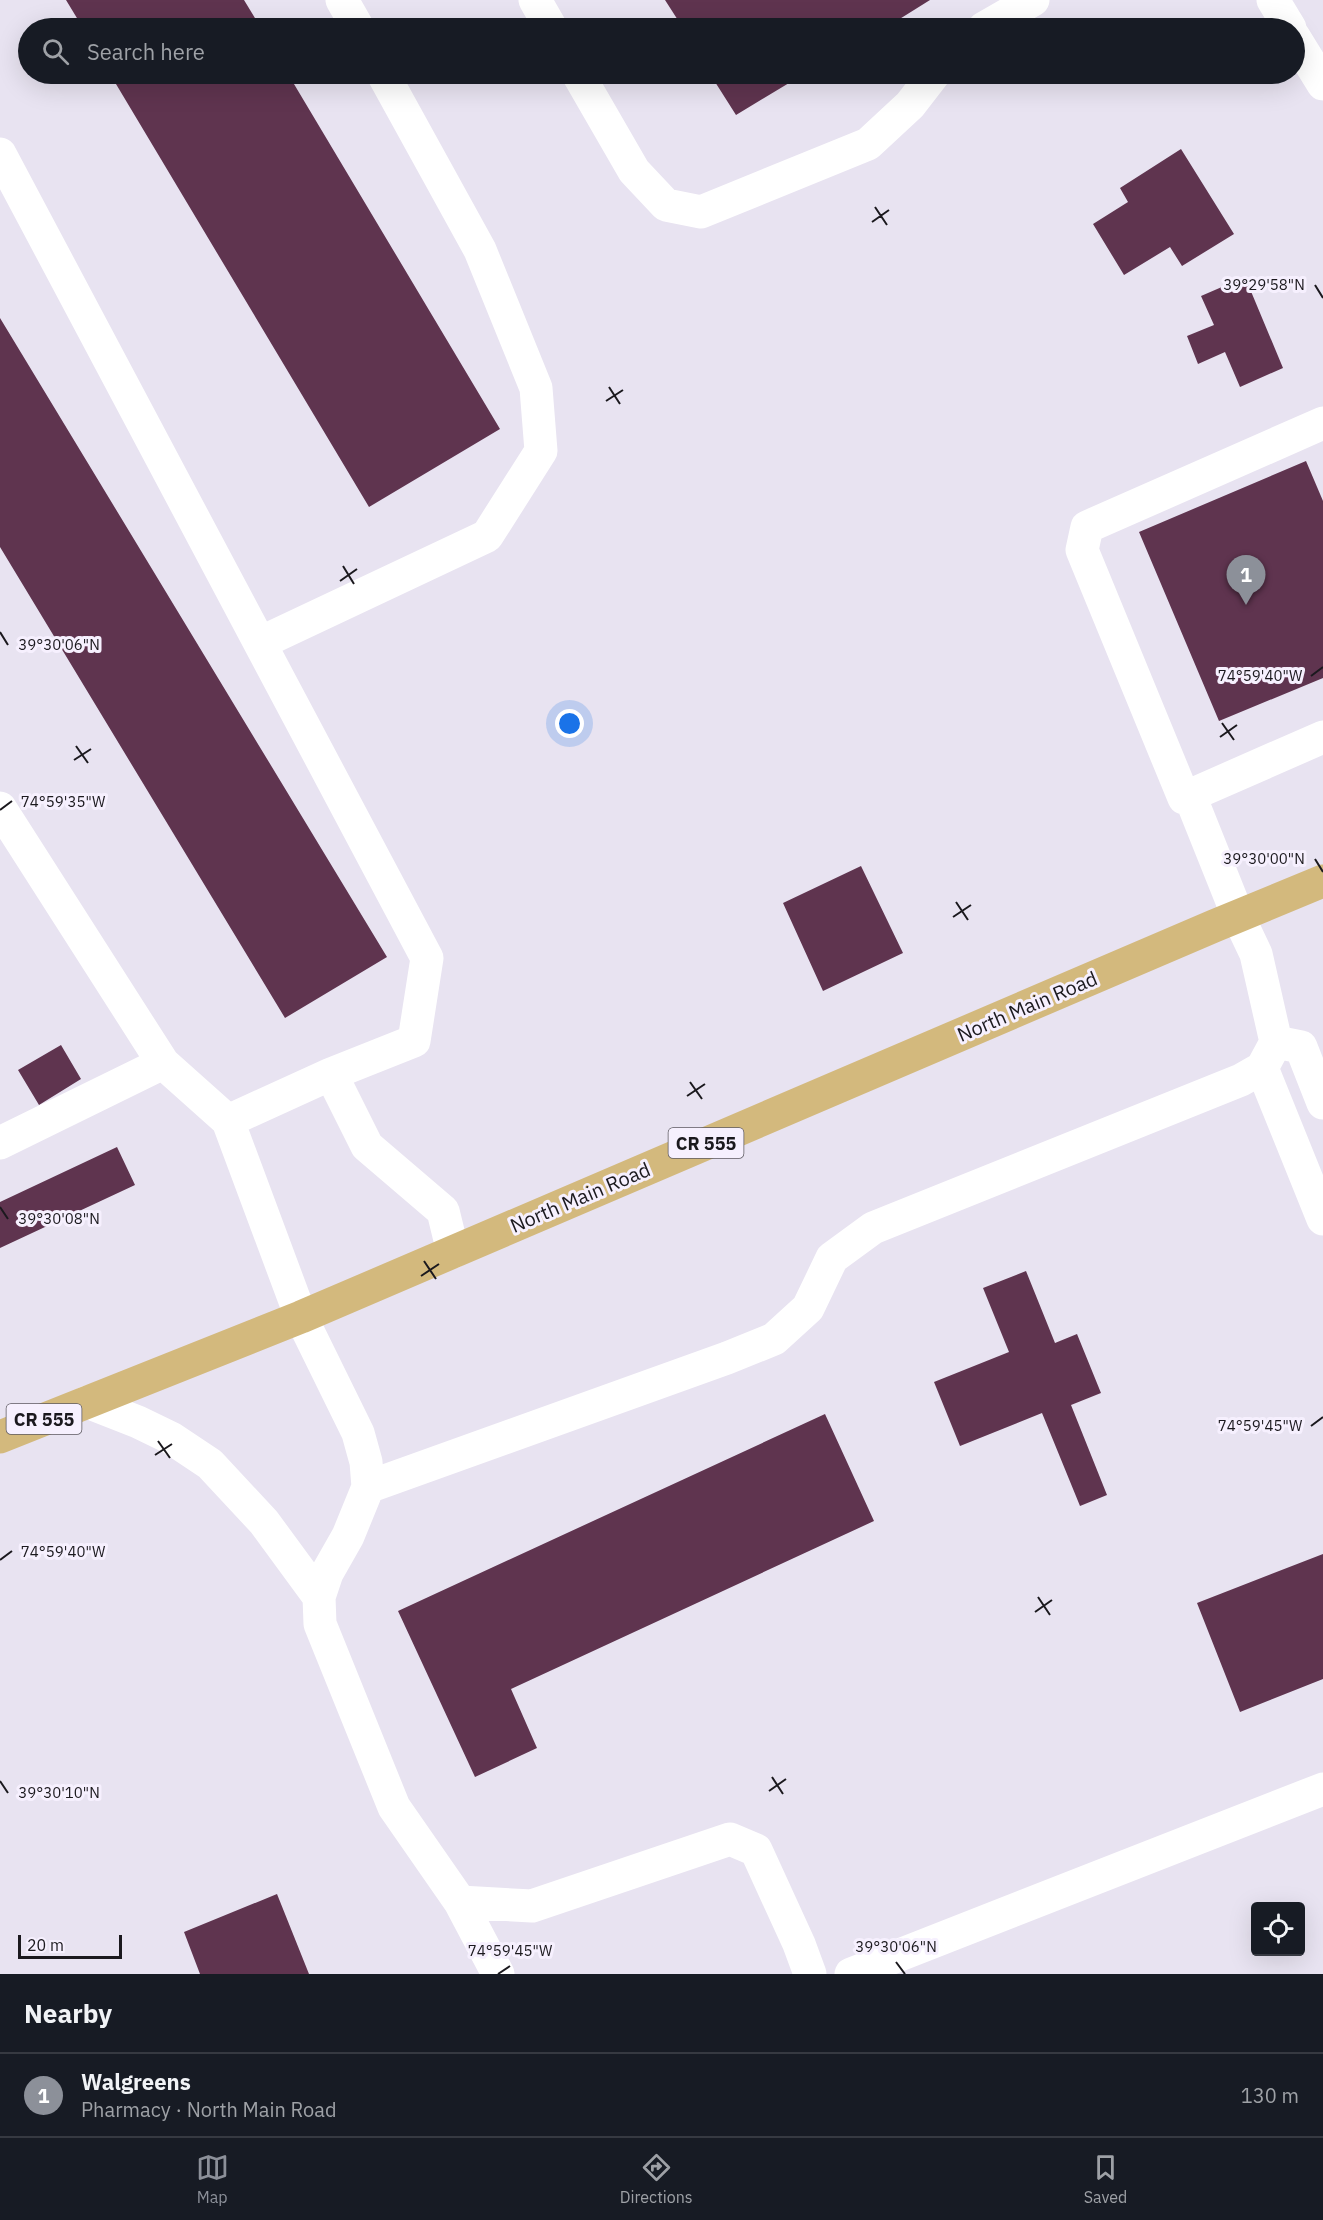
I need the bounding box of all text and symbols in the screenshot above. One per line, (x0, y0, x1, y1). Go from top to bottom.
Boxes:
search box (18, 18, 1305, 84)
icon: search (39, 35, 72, 68)
text: Search here (87, 37, 205, 66)
text: 39°29'58"N (1223, 275, 1305, 294)
pin: 1 (1226, 556, 1266, 605)
text: 39°30'06"N (18, 635, 100, 654)
text: 74°59'40"W (1218, 666, 1303, 685)
your location (555, 709, 584, 738)
text: 74°59'35"W (21, 792, 106, 811)
text: 39°30'00"N (1223, 849, 1305, 868)
street label: North Main Road (953, 964, 1101, 1048)
road number: CR 555 (668, 1128, 744, 1158)
street label: North Main Road (506, 1155, 654, 1239)
text: 39°30'08"N (18, 1209, 100, 1228)
road number: CR 555 (6, 1404, 82, 1434)
text: 74°59'45"W (1218, 1416, 1303, 1435)
text: 74°59'40"W (21, 1542, 106, 1561)
text: 39°30'10"N (18, 1783, 100, 1802)
map controls (1251, 1902, 1305, 1956)
button: locate (1251, 1902, 1305, 1956)
scale bar (18, 1932, 122, 1960)
text: 20 m (27, 1935, 64, 1955)
text: 39°30'06"N (855, 1937, 937, 1956)
text: 74°59'45"W (468, 1941, 553, 1960)
text: Nearby (24, 1996, 112, 2030)
text: Walgreens (81, 2067, 191, 2096)
text: 1 (38, 2082, 50, 2109)
text: 130 m (1241, 2082, 1299, 2109)
text: Pharmacy · North Main Road (81, 2096, 336, 2123)
tab: Map (196, 2151, 229, 2207)
tab: Directions (620, 2151, 693, 2207)
tab: Saved (1084, 2151, 1127, 2207)

